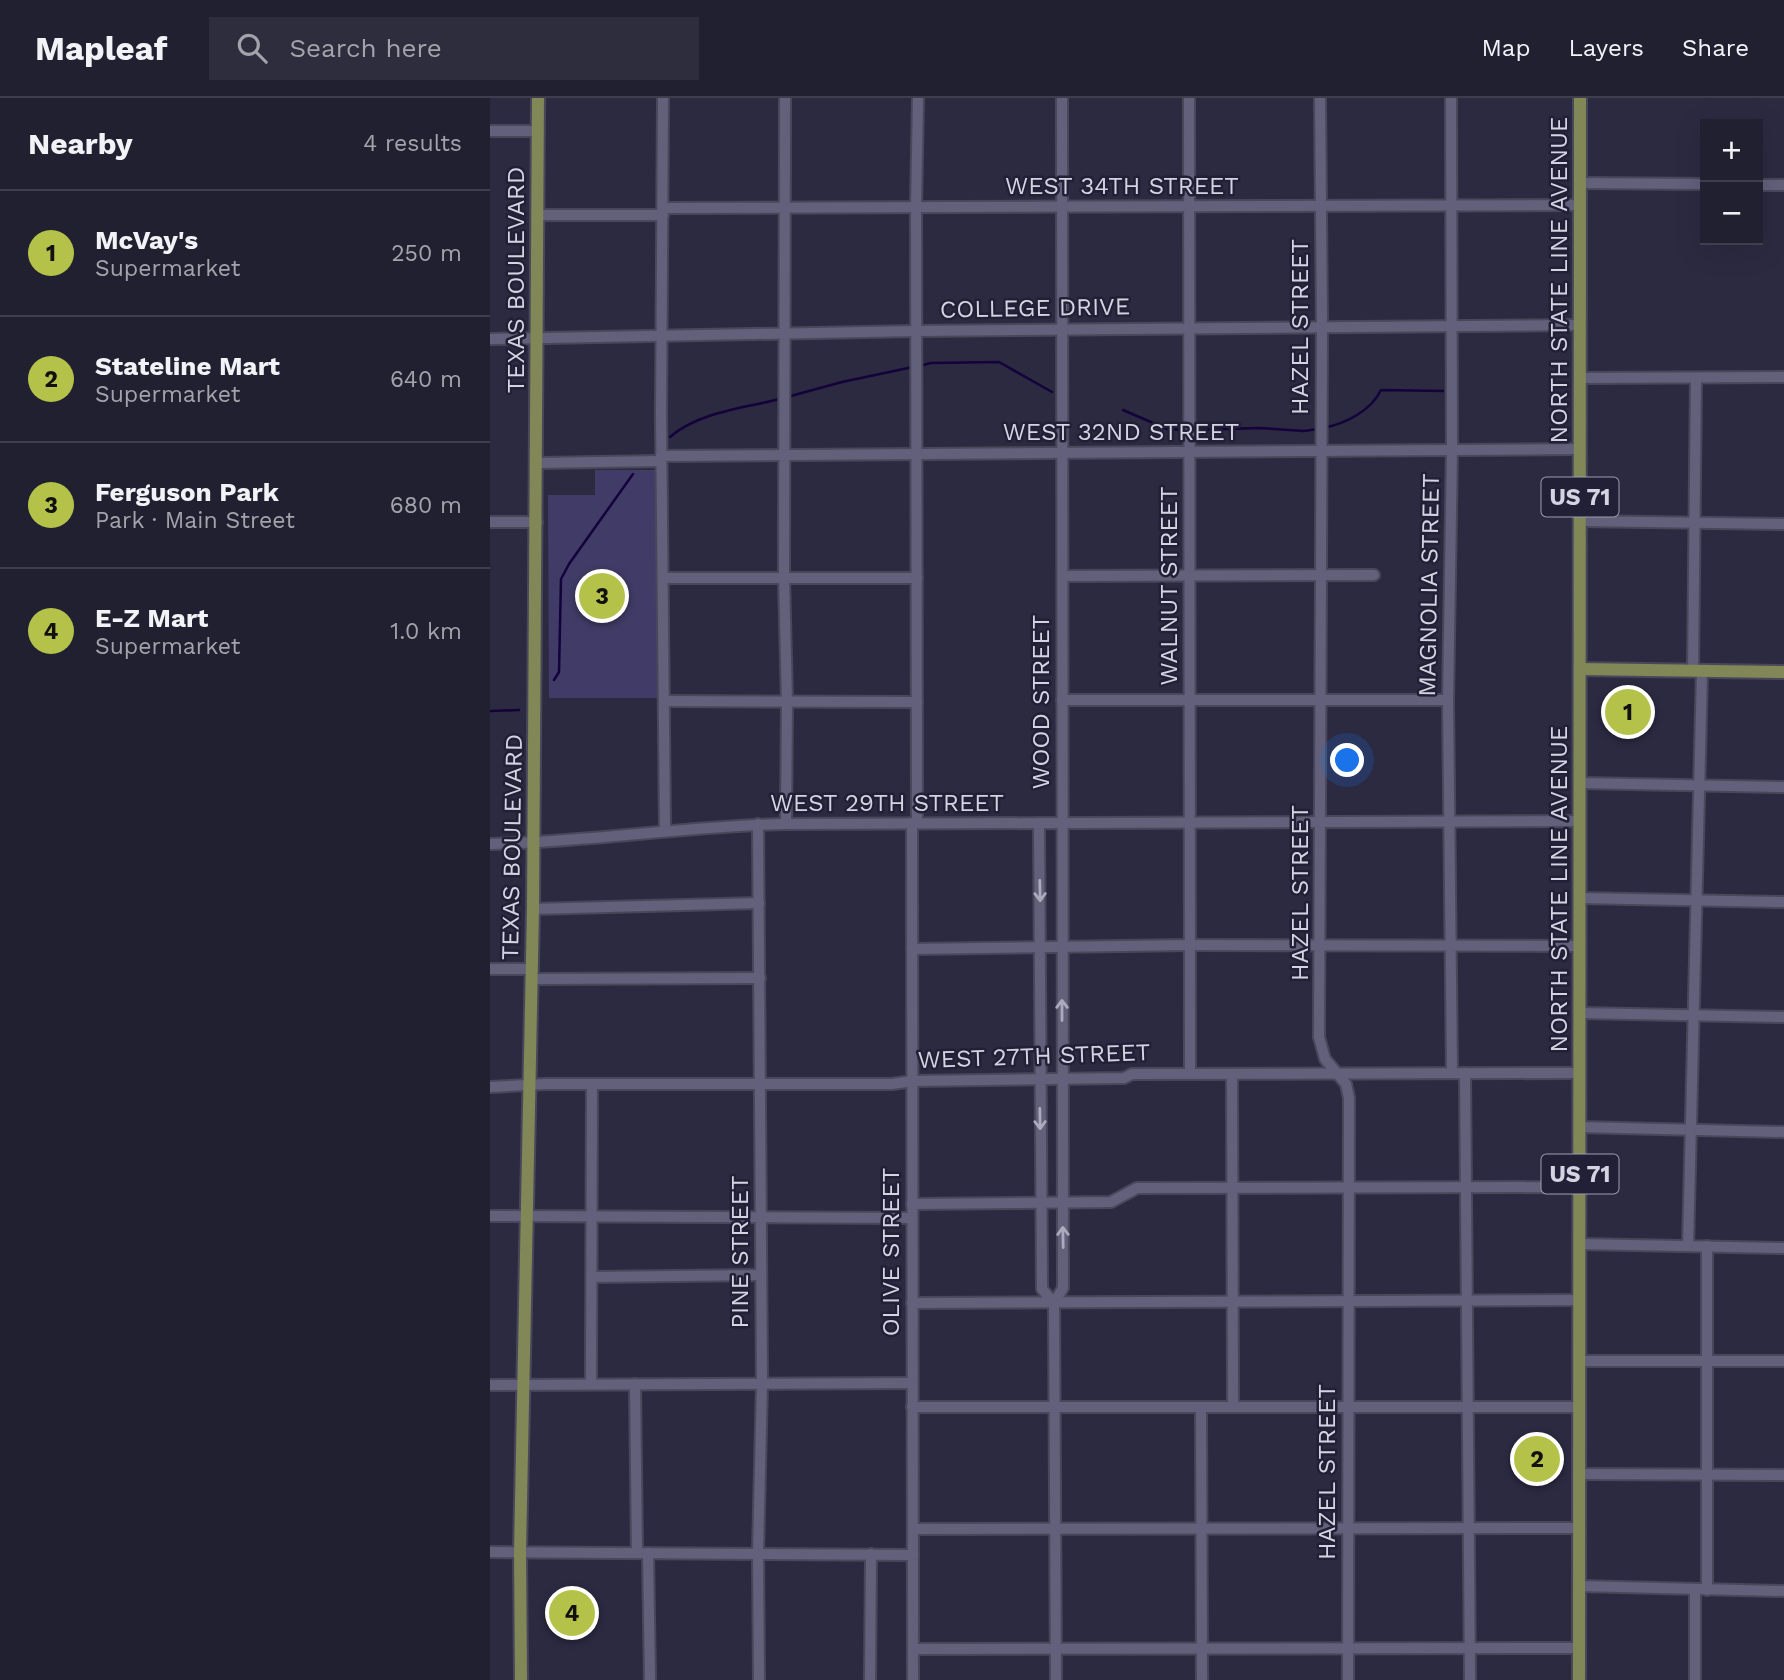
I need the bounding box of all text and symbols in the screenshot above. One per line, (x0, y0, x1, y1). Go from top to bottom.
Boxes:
search box (209, 17, 699, 80)
text: Mapleaf (35, 29, 167, 68)
icon: search (233, 29, 271, 67)
text: Search here (289, 33, 442, 63)
text: Map (1482, 34, 1530, 62)
text: Layers (1568, 34, 1644, 62)
text: Share (1682, 34, 1749, 62)
street label: NORTH STATE LINE AVENUE (1545, 117, 1573, 443)
map controls (1700, 119, 1763, 245)
button: + (1700, 119, 1763, 182)
text: Nearby (28, 126, 133, 161)
text: 4 results (363, 130, 462, 157)
street label: TEXAS BOULEVARD (502, 167, 530, 393)
street label: WEST 34TH STREET (1005, 172, 1239, 200)
button: − (1700, 182, 1763, 245)
text: McVay's (95, 225, 198, 255)
street label: HAZEL STREET (1286, 239, 1314, 415)
text: 1 (46, 240, 56, 267)
text: 250 m (391, 240, 462, 267)
text: Supermarket (95, 255, 240, 282)
street label: COLLEGE DRIVE (940, 292, 1130, 324)
text: Stateline Mart (95, 351, 280, 381)
text: 2 (44, 366, 58, 393)
text: 640 m (390, 366, 462, 393)
text: Supermarket (95, 381, 240, 408)
street label: WEST 32ND STREET (1003, 418, 1239, 446)
street label: MAGNOLIA STREET (1413, 473, 1445, 697)
text: Ferguson Park (95, 477, 279, 507)
road number: US 71 (1542, 478, 1618, 516)
street label: WALNUT STREET (1155, 486, 1183, 686)
text: 3 (44, 492, 58, 519)
text: 680 m (390, 492, 462, 519)
text: Park · Main Street (95, 507, 295, 534)
pin: 3 (579, 570, 625, 622)
text: E-Z Mart (95, 603, 208, 633)
street label: WOOD STREET (1027, 615, 1055, 789)
text: 4 (44, 618, 58, 645)
text: 1.0 km (390, 618, 462, 645)
text: Supermarket (95, 633, 240, 660)
pin: 1 (1605, 686, 1651, 738)
street label: NORTH STATE LINE AVENUE (1545, 726, 1573, 1052)
street label: TEXAS BOULEVARD (496, 734, 528, 960)
your location (1330, 743, 1364, 777)
street label: WEST 29TH STREET (770, 789, 1004, 817)
street label: HAZEL STREET (1286, 805, 1314, 981)
one-way arrow (1034, 879, 1047, 902)
one-way arrow (1055, 999, 1069, 1022)
street label: WEST 27TH STREET (917, 1038, 1151, 1074)
one-way arrow (1034, 1107, 1047, 1130)
road number: US 71 (1542, 1154, 1618, 1194)
street label: OLIVE STREET (877, 1168, 905, 1336)
street label: PINE STREET (726, 1175, 754, 1329)
one-way arrow (1056, 1226, 1069, 1249)
street label: HAZEL STREET (1313, 1384, 1341, 1560)
pin: 2 (1514, 1433, 1560, 1485)
pin: 4 (549, 1587, 595, 1639)

